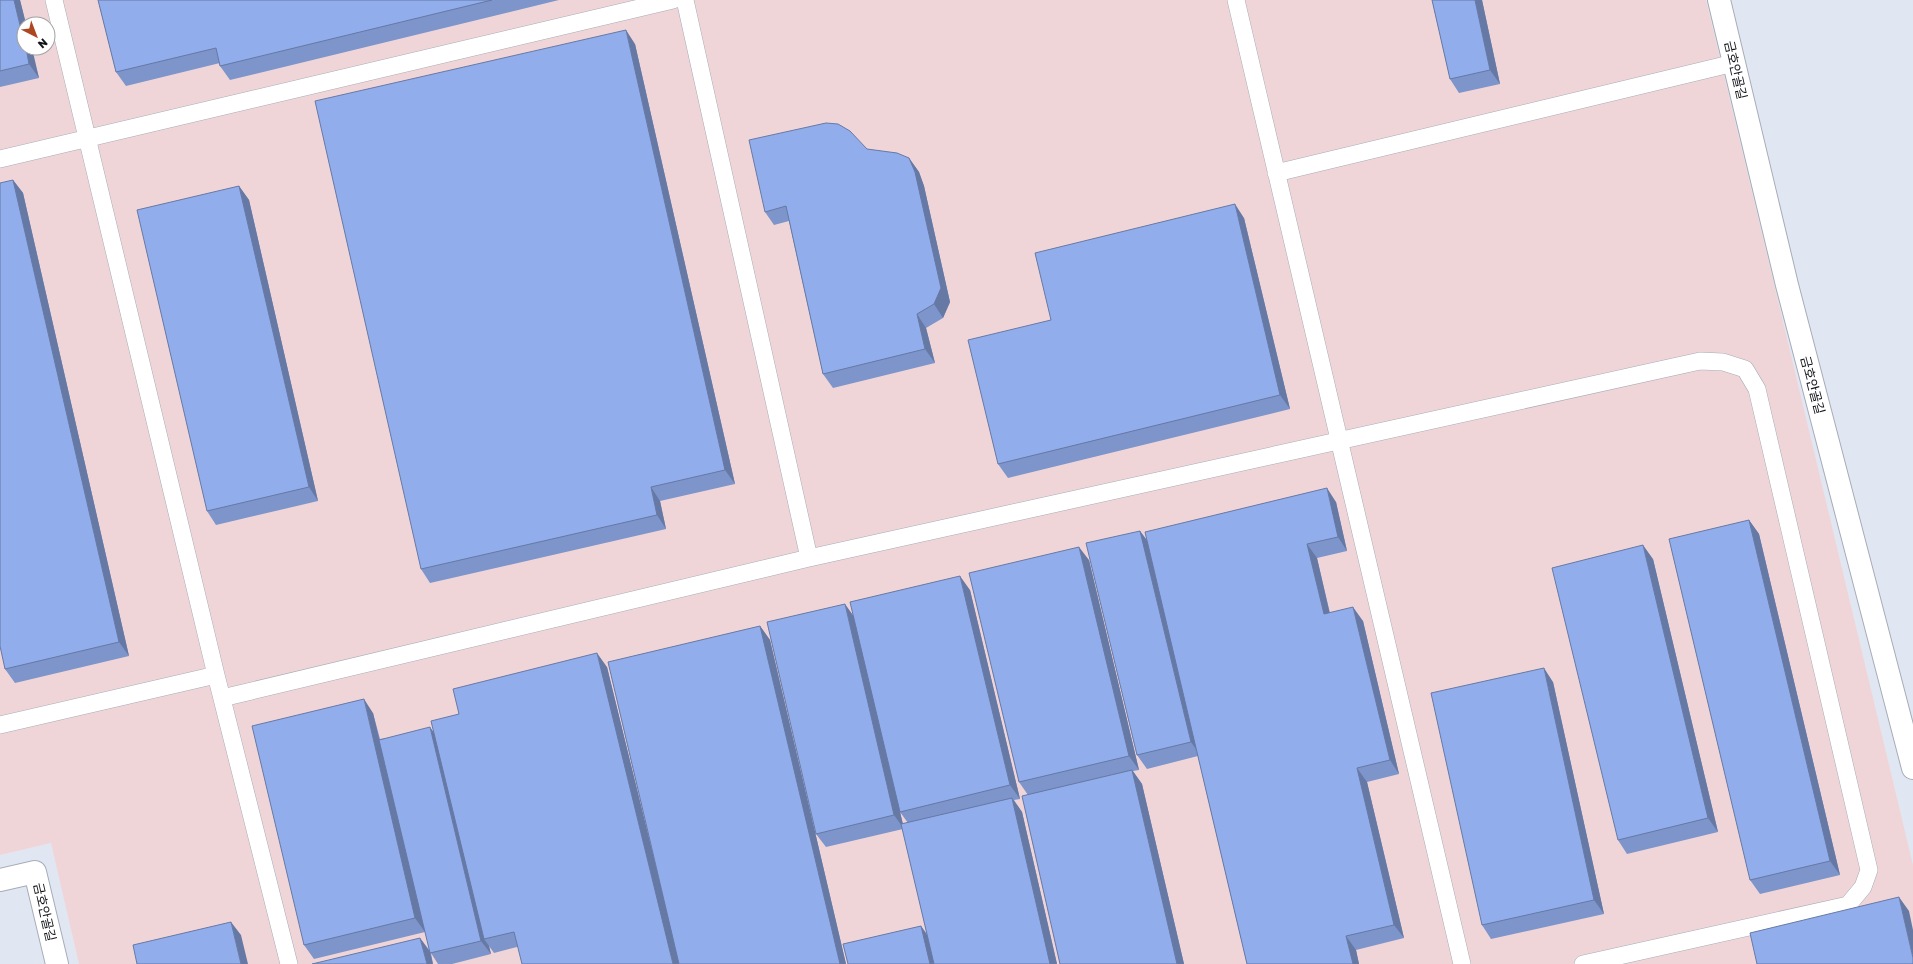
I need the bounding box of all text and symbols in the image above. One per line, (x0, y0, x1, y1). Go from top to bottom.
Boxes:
north arrow (16, 16, 56, 56)
text: N (36, 36, 50, 51)
street label: 금호안골길 (1721, 39, 1751, 101)
street label: 금호안골길 (1798, 354, 1828, 416)
street label: 금호안골길 (30, 881, 60, 943)

